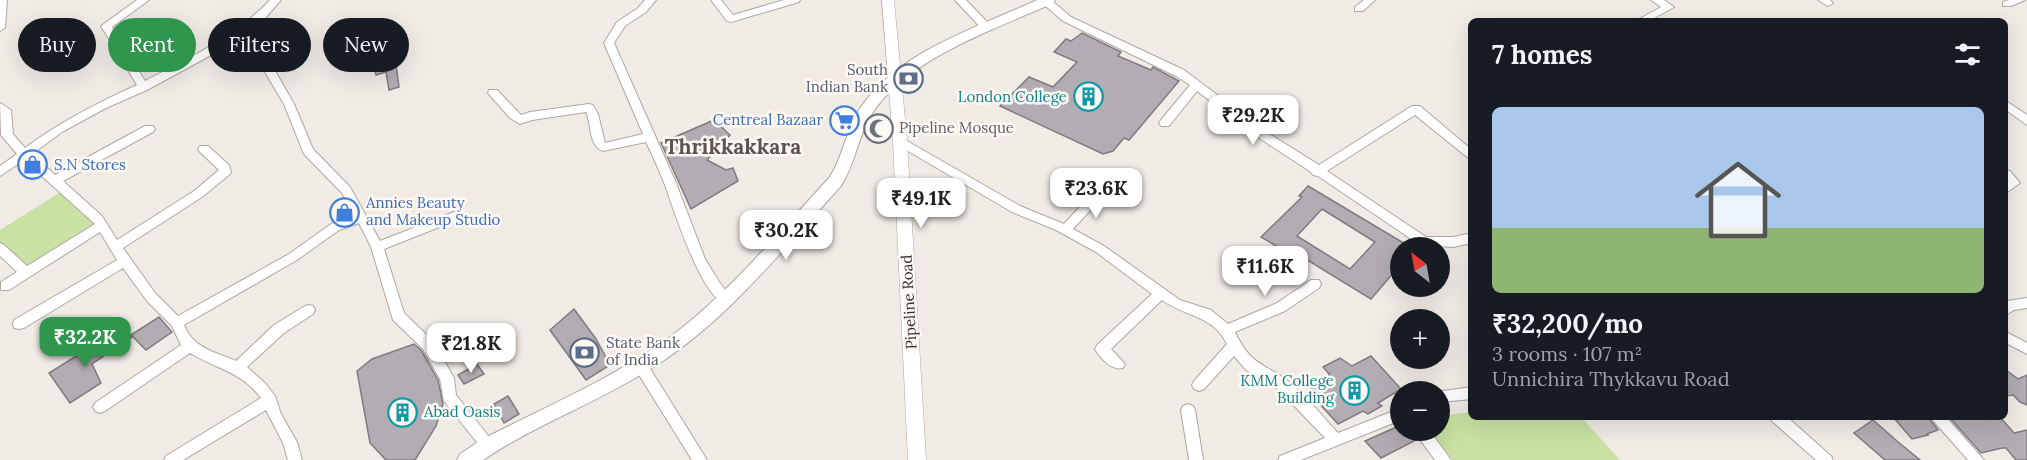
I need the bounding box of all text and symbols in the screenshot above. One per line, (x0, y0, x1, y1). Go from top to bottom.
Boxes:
chip: Buy (18, 18, 96, 72)
chip: Rent (108, 18, 196, 72)
chip: Filters (208, 18, 311, 72)
chip: New (323, 18, 409, 72)
text: 7 homes (1492, 38, 1592, 71)
icon: filters (1951, 38, 1984, 71)
place label: South Indian Bank (806, 60, 888, 96)
bank icon: South Indian Bank (893, 63, 925, 95)
building icon: London College (1072, 81, 1104, 113)
place label: London College (958, 87, 1067, 106)
pin: ₹29.2K (1204, 95, 1302, 146)
text: ₹29.2K (1222, 102, 1284, 127)
supermarket icon: Centreal Bazaar (828, 104, 860, 136)
place label: Centreal Bazaar (713, 110, 824, 129)
mosque icon: Pipeline Mosque (862, 112, 894, 144)
place label: Pipeline Mosque (899, 118, 1014, 137)
district label: Thrikkakkara (665, 133, 801, 160)
icon: home (1684, 146, 1792, 254)
shop icon: S.N Stores (17, 149, 49, 181)
place label: S.N Stores (54, 155, 126, 174)
pin: ₹23.6K (1047, 168, 1145, 219)
text: ₹23.6K (1064, 175, 1128, 200)
pin: ₹49.1K (872, 178, 970, 229)
text: ₹49.1K (891, 185, 951, 210)
place label: Annies Beauty and Makeup Studio (365, 193, 501, 229)
shop icon: Annies Beauty and Makeup Studio (329, 196, 361, 228)
pin: ₹30.2K (737, 210, 835, 261)
text: ₹30.2K (754, 217, 818, 242)
north arrow (1390, 237, 1450, 297)
map controls (1390, 237, 1450, 441)
pin: ₹11.6K (1216, 246, 1314, 297)
text: ₹11.6K (1236, 253, 1294, 278)
street label: Pipeline Road (897, 254, 920, 350)
text: ₹32,200/mo (1492, 307, 1643, 340)
button: + (1390, 309, 1450, 369)
pin: ₹32.2K (36, 317, 134, 368)
pin: ₹21.8K (422, 323, 520, 374)
text: ₹32.2K (54, 324, 116, 349)
text: ₹21.8K (441, 330, 501, 355)
place label: State Bank of India (606, 333, 680, 369)
bank icon: State Bank of India (569, 336, 601, 368)
text: 3 rooms · 107 m² (1492, 341, 1642, 366)
text: Unnichira Thykkavu Road (1492, 366, 1730, 391)
place label: KMM College Building (1240, 371, 1335, 407)
building icon: KMM College Building (1339, 374, 1371, 406)
button: − (1390, 381, 1450, 441)
building icon: Abad Oasis (387, 396, 419, 428)
place label: Abad Oasis (423, 402, 501, 421)

